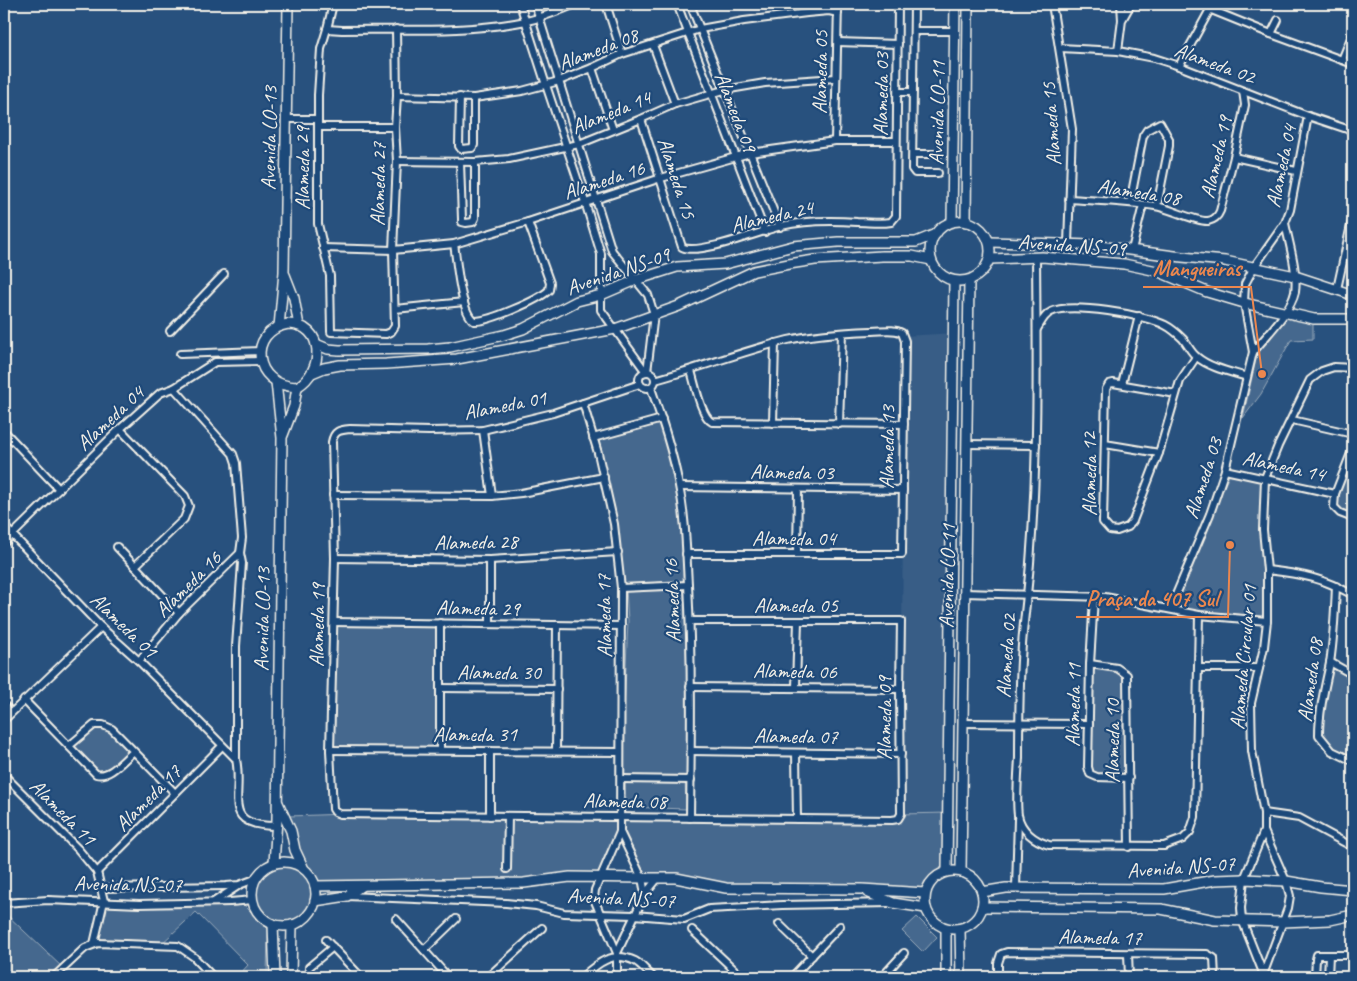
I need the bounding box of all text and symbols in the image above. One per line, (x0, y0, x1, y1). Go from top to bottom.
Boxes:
street label: Alameda 08 (554, 21, 644, 76)
street label: Alameda 05 (806, 28, 834, 114)
street label: Alameda 02 (1171, 36, 1260, 90)
street label: Alameda 03 (867, 50, 895, 136)
street label: Avenida LO-11 (923, 59, 951, 165)
street label: Alameda 09 (709, 68, 764, 157)
street label: Alameda 15 (1035, 80, 1067, 167)
street label: Alameda 14 (567, 83, 657, 140)
street label: Avenida LO-13 (255, 84, 283, 190)
street label: Alameda 19 (1194, 112, 1238, 201)
street label: Alameda 04 (1260, 120, 1303, 210)
street label: Alameda 29 (289, 125, 315, 210)
street label: Alameda 15 (652, 134, 703, 223)
street label: Alameda 27 (364, 140, 392, 226)
street label: Alameda 16 (560, 155, 648, 205)
street label: Alameda 08 (1096, 173, 1185, 212)
street label: Alameda 24 (728, 193, 818, 238)
street label: Avenida NS-09 (1017, 228, 1128, 262)
street label: Avenida NS-09 (563, 241, 675, 301)
callout: Mangueiras (1143, 250, 1251, 287)
text: Mangueiras (1153, 255, 1243, 283)
street label: Alameda 04 (70, 378, 151, 456)
street label: Alameda 01 (461, 384, 550, 426)
street label: Alameda 13 (873, 403, 901, 489)
street label: Alameda 12 (1076, 431, 1102, 516)
street label: Alameda 03 (1178, 433, 1229, 522)
street label: Alameda 14 (1240, 445, 1330, 488)
street label: Alameda 03 (750, 458, 836, 486)
street label: Avenida LO-11 (933, 522, 961, 628)
street label: Alameda 04 (752, 525, 838, 551)
street label: Alameda 28 (434, 528, 521, 556)
street label: Alameda 16 (149, 545, 227, 623)
street label: Alameda 16 (658, 558, 686, 643)
street label: Avenida LO-13 (248, 565, 276, 671)
street label: Alameda 17 (590, 572, 618, 658)
callout: Praça da 407 Sul (1076, 580, 1228, 617)
street label: Alameda 19 (303, 581, 331, 667)
street label: Alameda Circular 01 (1224, 582, 1262, 730)
text: Praça da 407 Sul (1086, 585, 1222, 613)
street label: Alameda 01 (85, 587, 164, 665)
street label: Alameda 05 (754, 592, 839, 618)
street label: Alameda 29 (436, 594, 522, 622)
street label: Alameda 02 (990, 612, 1022, 699)
street label: Alameda 08 (1291, 634, 1329, 723)
street label: Alameda 06 (753, 657, 838, 685)
street label: Alameda 30 (457, 659, 542, 685)
street label: Alameda 11 (1059, 661, 1087, 747)
street label: Alameda 09 (871, 675, 897, 760)
street label: Alameda 10 (1099, 698, 1125, 783)
street label: Alameda 31 (433, 721, 518, 747)
street label: Alameda 07 (754, 722, 840, 750)
street label: Alameda 17 (109, 758, 188, 837)
street label: Alameda 11 (24, 773, 103, 852)
street label: Alameda 08 (583, 787, 670, 815)
street label: Avenida NS-07 (1126, 850, 1237, 884)
street label: Avenida NS-07 (74, 870, 184, 898)
street label: Avenida NS-07 (566, 882, 677, 914)
street label: Alameda 17 (1058, 923, 1144, 951)

